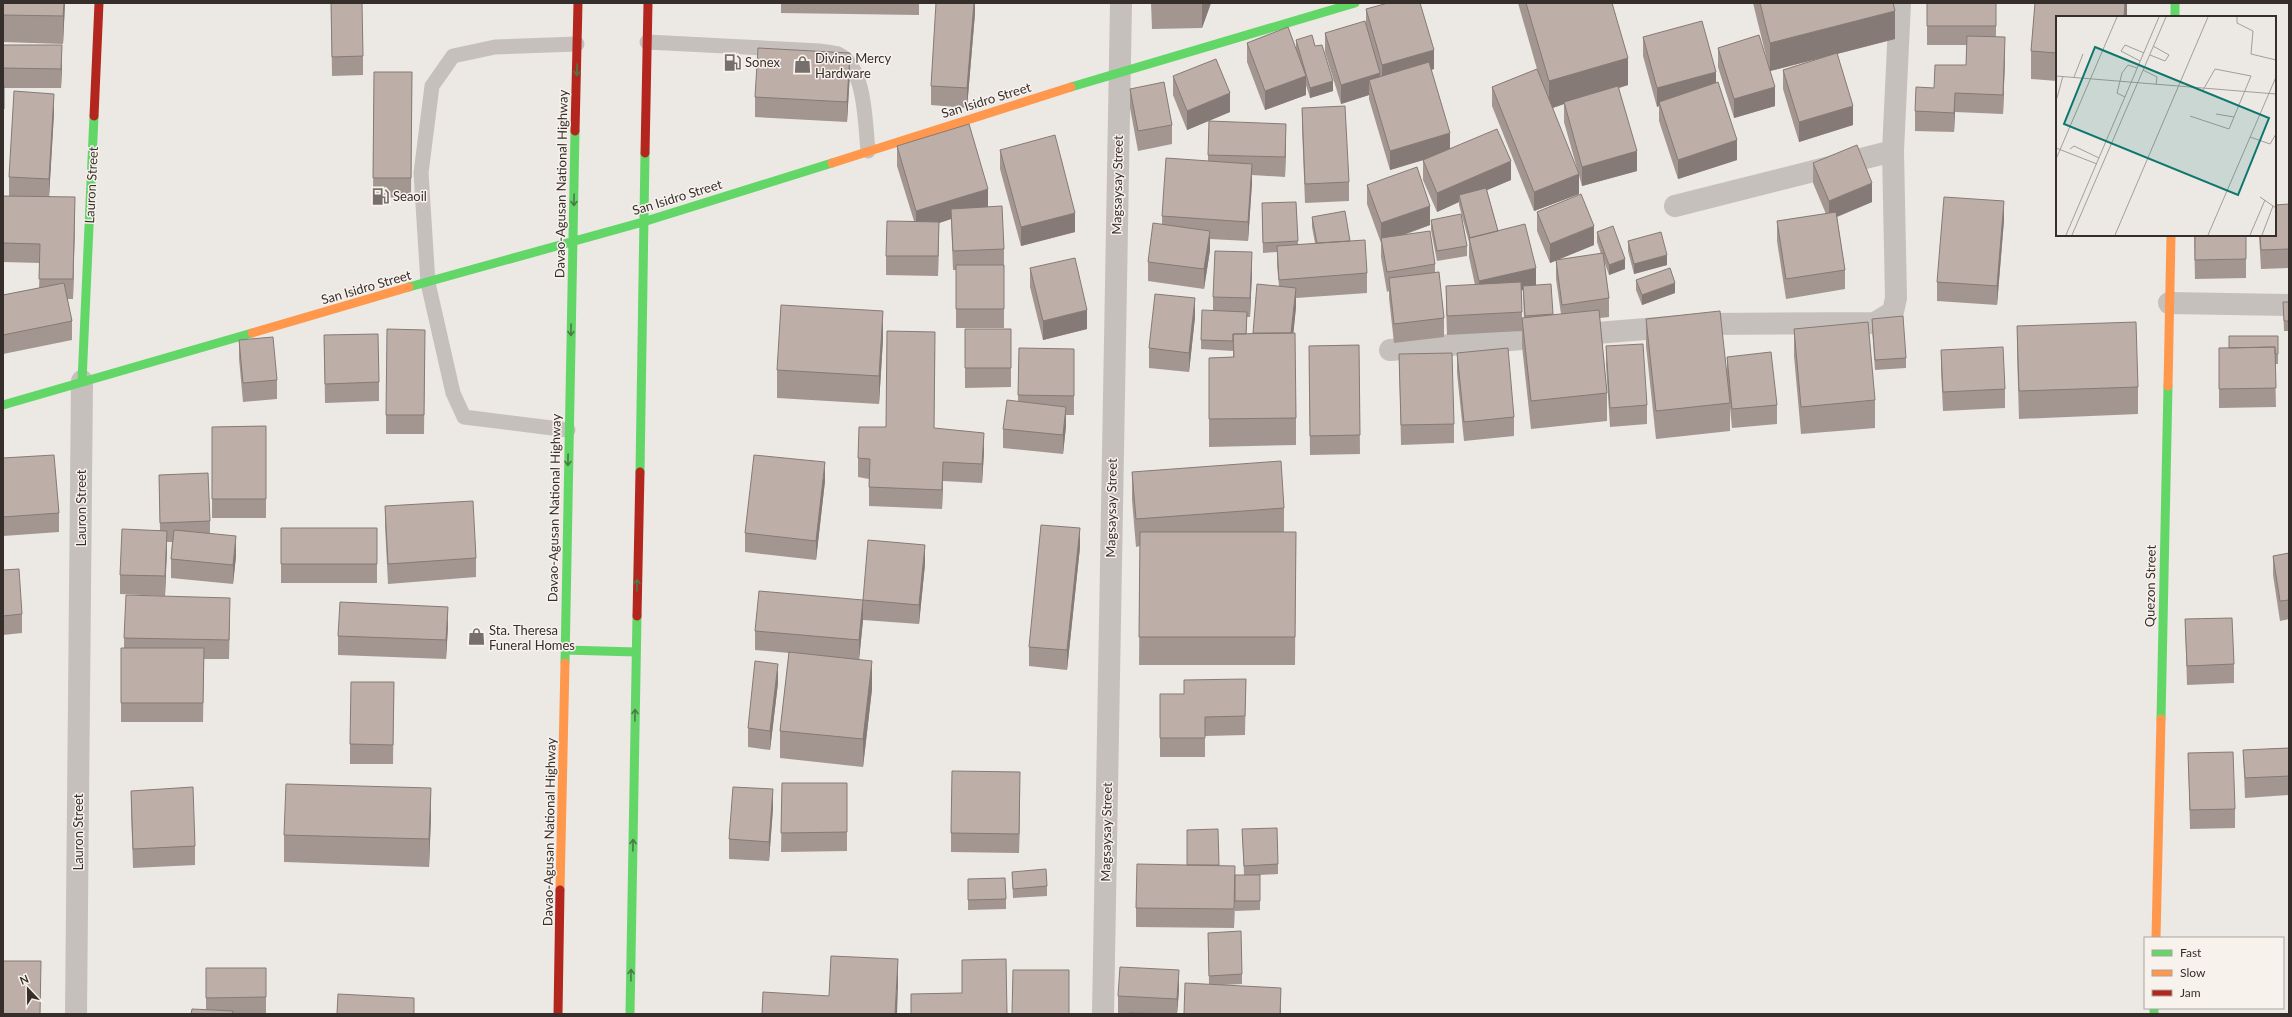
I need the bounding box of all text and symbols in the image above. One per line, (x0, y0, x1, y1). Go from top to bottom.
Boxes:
inset map (2056, 16, 2276, 236)
place label: Divine Mercy Hardware (815, 50, 892, 81)
fuel station icon: Sonex (722, 52, 742, 72)
place label: Sonex (745, 54, 780, 70)
shop icon: Divine Mercy Hardware (792, 55, 812, 75)
one-way arrow (573, 63, 581, 76)
street label: San Isidro Street (939, 79, 1033, 121)
street label: Davao-Agusan National Highway (551, 89, 571, 278)
street label: Magsaysay Street (1108, 135, 1126, 235)
street label: Lauron Street (81, 146, 101, 224)
street label: San Isidro Street (630, 176, 724, 218)
fuel station icon: Seaoil (370, 186, 390, 206)
place label: Seaoil (393, 188, 427, 204)
one-way arrow (570, 193, 578, 206)
street label: San Isidro Street (319, 266, 413, 307)
one-way arrow (567, 323, 575, 336)
street label: Davao-Agusan National Highway (544, 413, 564, 602)
one-way arrow (564, 453, 572, 466)
street label: Magsaysay Street (1102, 458, 1120, 558)
street label: Lauron Street (73, 469, 89, 547)
street label: Quezon Street (2141, 544, 2159, 627)
one-way arrow (633, 579, 641, 592)
place label: Sta. Theresa Funeral Homes (489, 622, 575, 653)
shop icon: Sta. Theresa Funeral Homes (466, 627, 486, 647)
one-way arrow (631, 709, 639, 722)
street label: Davao-Agusan National Highway (539, 737, 559, 926)
street label: Magsaysay Street (1097, 782, 1115, 882)
street label: Lauron Street (70, 793, 86, 871)
one-way arrow (629, 839, 637, 852)
legend (2144, 937, 2284, 1009)
text: Fast (2180, 945, 2202, 960)
text: Slow (2180, 965, 2206, 980)
north arrow (8, 969, 48, 1009)
one-way arrow (627, 969, 635, 982)
text: N (18, 972, 30, 987)
text: Jam (2180, 985, 2201, 1000)

